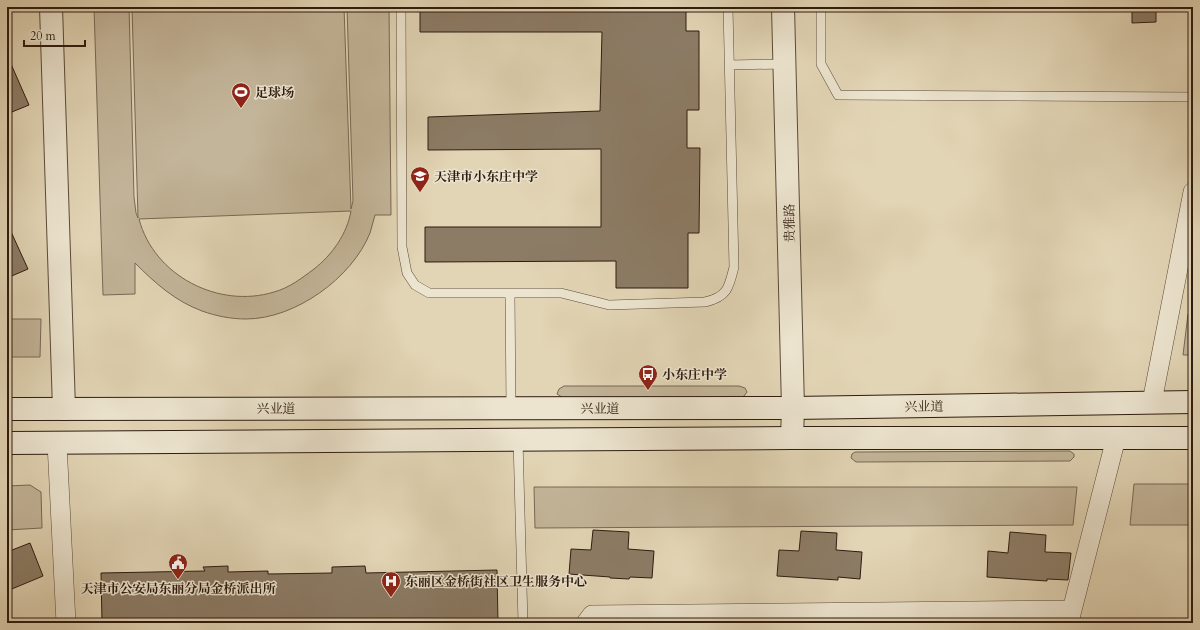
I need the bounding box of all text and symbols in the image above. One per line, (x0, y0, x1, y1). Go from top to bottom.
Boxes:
scale bar (24, 22, 85, 48)
text: 20 m (30, 28, 57, 44)
sports icon: 足球场 (230, 81, 252, 109)
place label: 足球场 (255, 84, 294, 102)
school or university icon: 天津市小东庄中学 (409, 165, 431, 193)
place label: 天津市小东庄中学 (434, 168, 538, 186)
street label: 贵雅路 (781, 203, 799, 243)
bus stop icon: 小东庄中学 (637, 363, 659, 391)
place label: 小东庄中学 (662, 366, 727, 384)
street label: 兴业道 (904, 398, 944, 416)
street label: 兴业道 (256, 400, 296, 418)
street label: 兴业道 (580, 400, 620, 418)
public building icon: 天津市公安局东丽分局金桥派出所 (167, 552, 189, 580)
hospital icon: 东丽区金桥街社区卫生服务中心 (380, 570, 402, 598)
place label: 东丽区金桥街社区卫生服务中心 (405, 573, 587, 591)
place label: 天津市公安局东丽分局金桥派出所 (80, 580, 276, 598)

